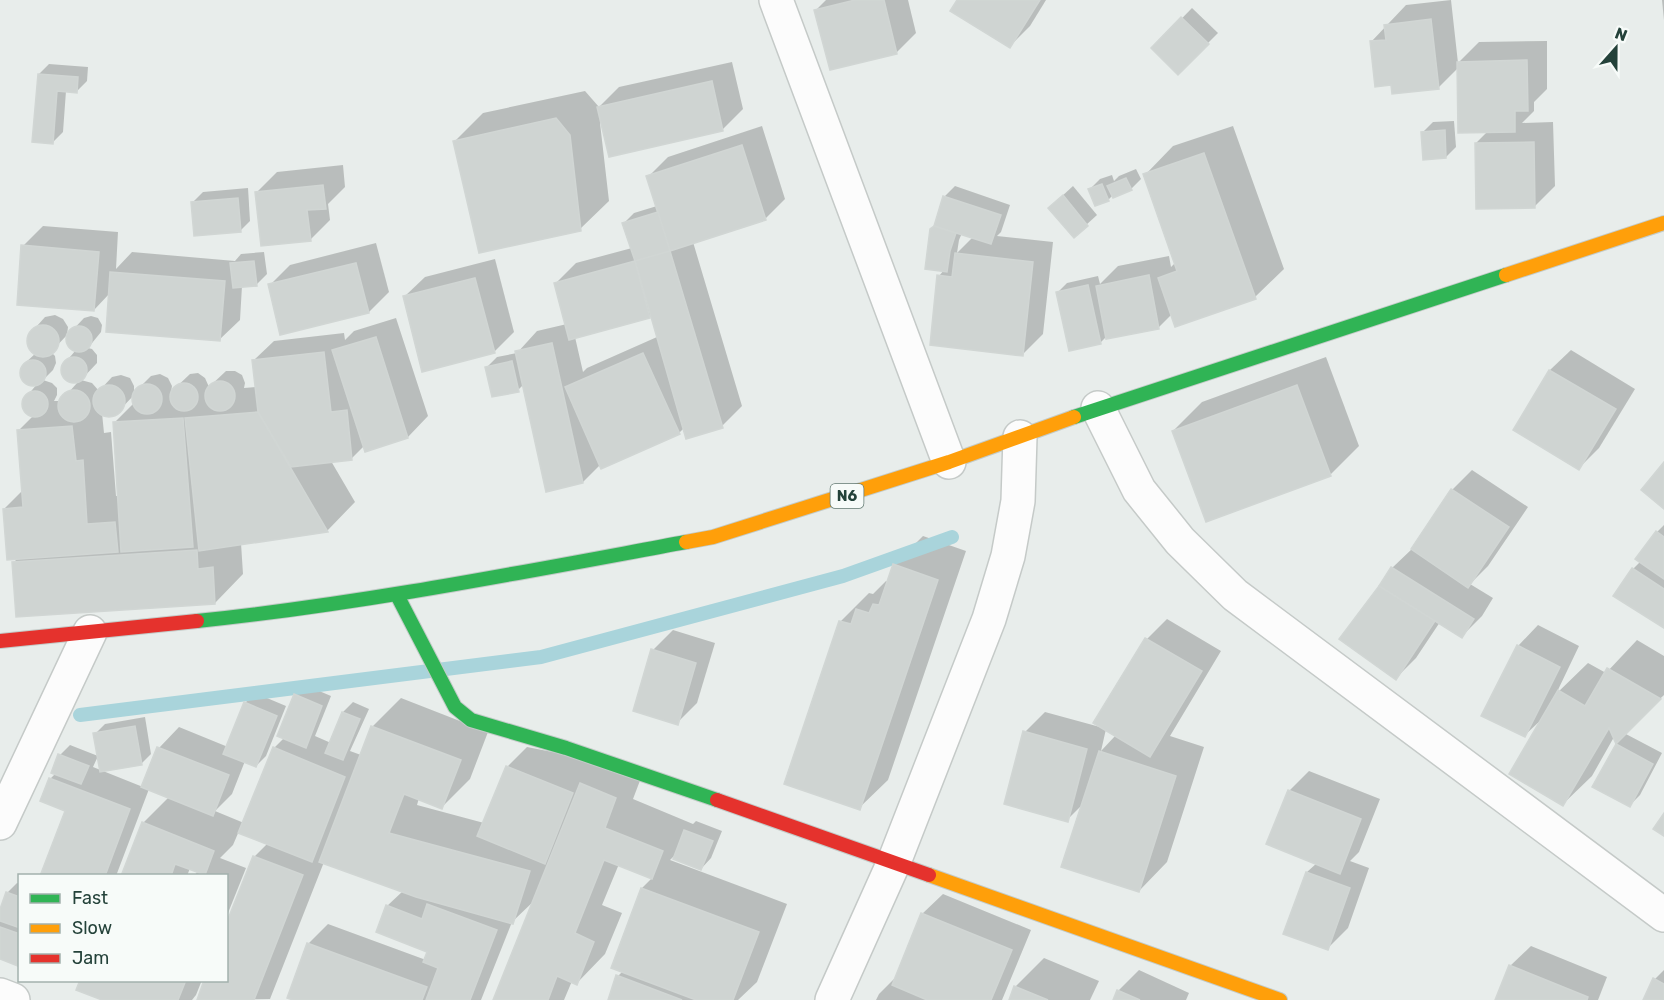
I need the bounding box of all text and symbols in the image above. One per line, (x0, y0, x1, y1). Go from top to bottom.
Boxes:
north arrow (1586, 18, 1646, 78)
text: N (1612, 24, 1630, 45)
road number: N6 (830, 484, 864, 508)
legend (18, 874, 228, 982)
text: Fast (72, 887, 108, 909)
text: Slow (72, 917, 112, 939)
text: Jam (72, 947, 109, 969)

